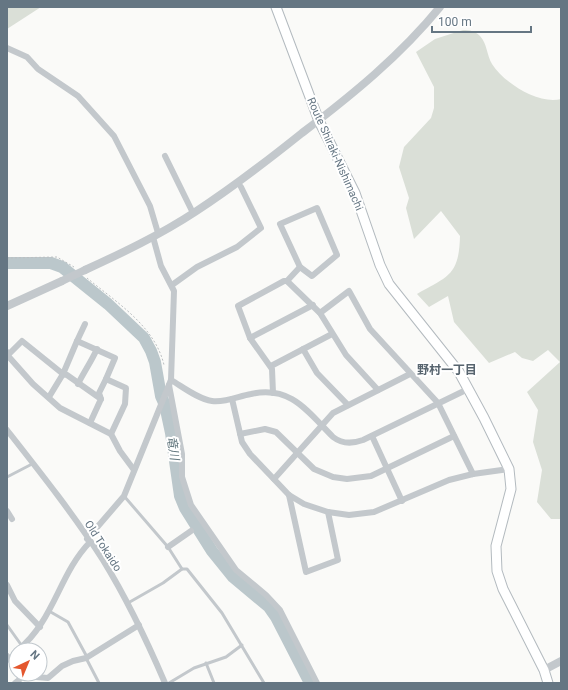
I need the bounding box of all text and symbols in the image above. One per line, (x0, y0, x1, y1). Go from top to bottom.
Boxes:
scale bar (432, 8, 531, 34)
text: 100 m (438, 15, 472, 29)
street label: Route Shiraki-Nishimachi (304, 95, 366, 213)
district label: 野村一丁目 (417, 363, 477, 377)
water label: 竜川 (164, 435, 182, 463)
street label: Old Tokaido (82, 518, 124, 574)
north arrow (8, 642, 48, 682)
text: N (27, 648, 42, 663)

